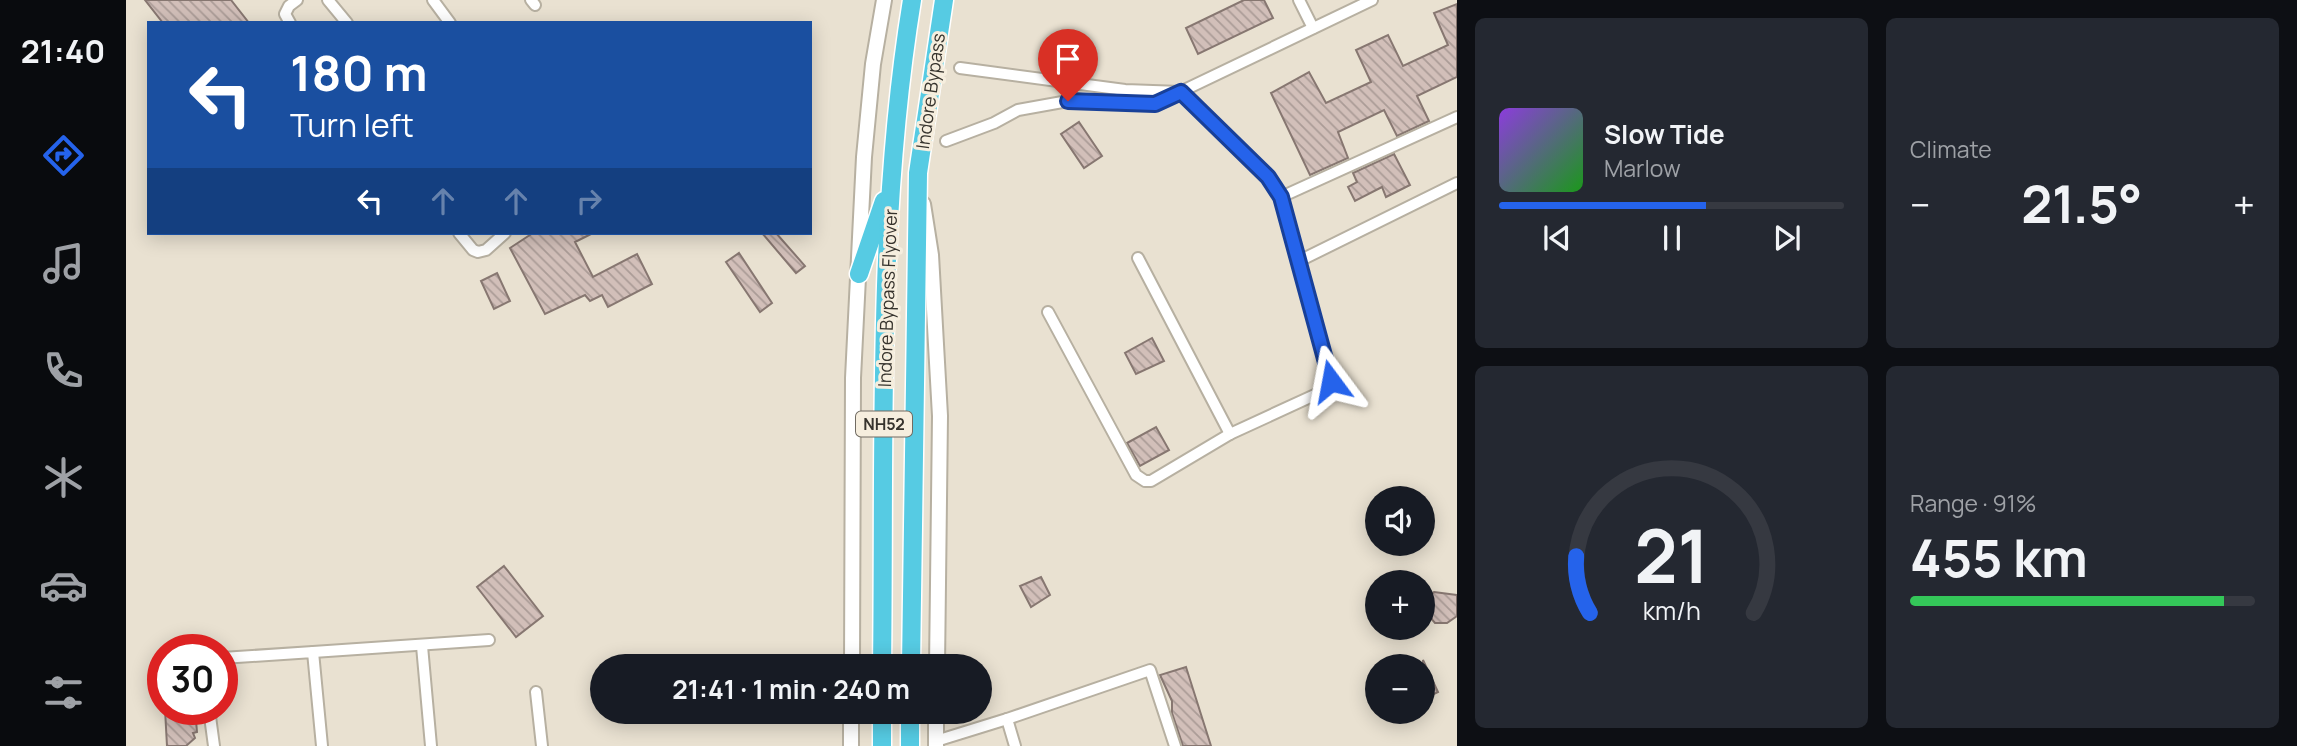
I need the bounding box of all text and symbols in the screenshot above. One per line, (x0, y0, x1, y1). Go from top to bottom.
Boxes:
text: 21:40 (21, 29, 105, 73)
pin (1038, 29, 1098, 101)
street label: Indore Bypass (910, 32, 950, 150)
text: 180 m (290, 39, 428, 106)
icon: arrive (1049, 40, 1087, 78)
icon: left (175, 49, 266, 140)
text: Turn left (290, 103, 414, 147)
text: Slow Tide (1604, 116, 1725, 152)
icon: directions (39, 131, 88, 180)
text: Climate (1910, 133, 1992, 165)
text: Marlow (1604, 152, 1681, 184)
text: 21.5° (2021, 168, 2142, 239)
text: − (1910, 178, 1931, 230)
text: + (2233, 178, 2255, 230)
icon: left (351, 182, 389, 220)
icon: ahead (424, 182, 462, 220)
icon: ahead (497, 182, 535, 220)
icon: right (570, 182, 608, 220)
street label: Indore Bypass Flyover (872, 208, 902, 388)
icon: previous (1538, 219, 1576, 257)
icon: pause (1653, 219, 1691, 257)
icon: next (1768, 219, 1806, 257)
icon: music (39, 239, 88, 288)
position arrow (1294, 344, 1368, 418)
icon: phone (39, 346, 88, 395)
road number: NH52 (856, 412, 912, 436)
icon: climate (39, 453, 88, 502)
map controls (1365, 486, 1435, 724)
button: sound (1365, 486, 1435, 556)
text: Range · 91% (1910, 487, 2036, 519)
text: 21 (1634, 505, 1709, 605)
text: 455 km (1910, 522, 2088, 593)
icon: car (39, 561, 88, 610)
button: + (1365, 570, 1435, 640)
text: km/h (1642, 593, 1701, 628)
speed limit sign: 30 (147, 634, 238, 725)
button: − (1365, 654, 1435, 724)
icon: filters (39, 668, 88, 717)
text: 21:41 · 1 min · 240 m (672, 671, 910, 707)

